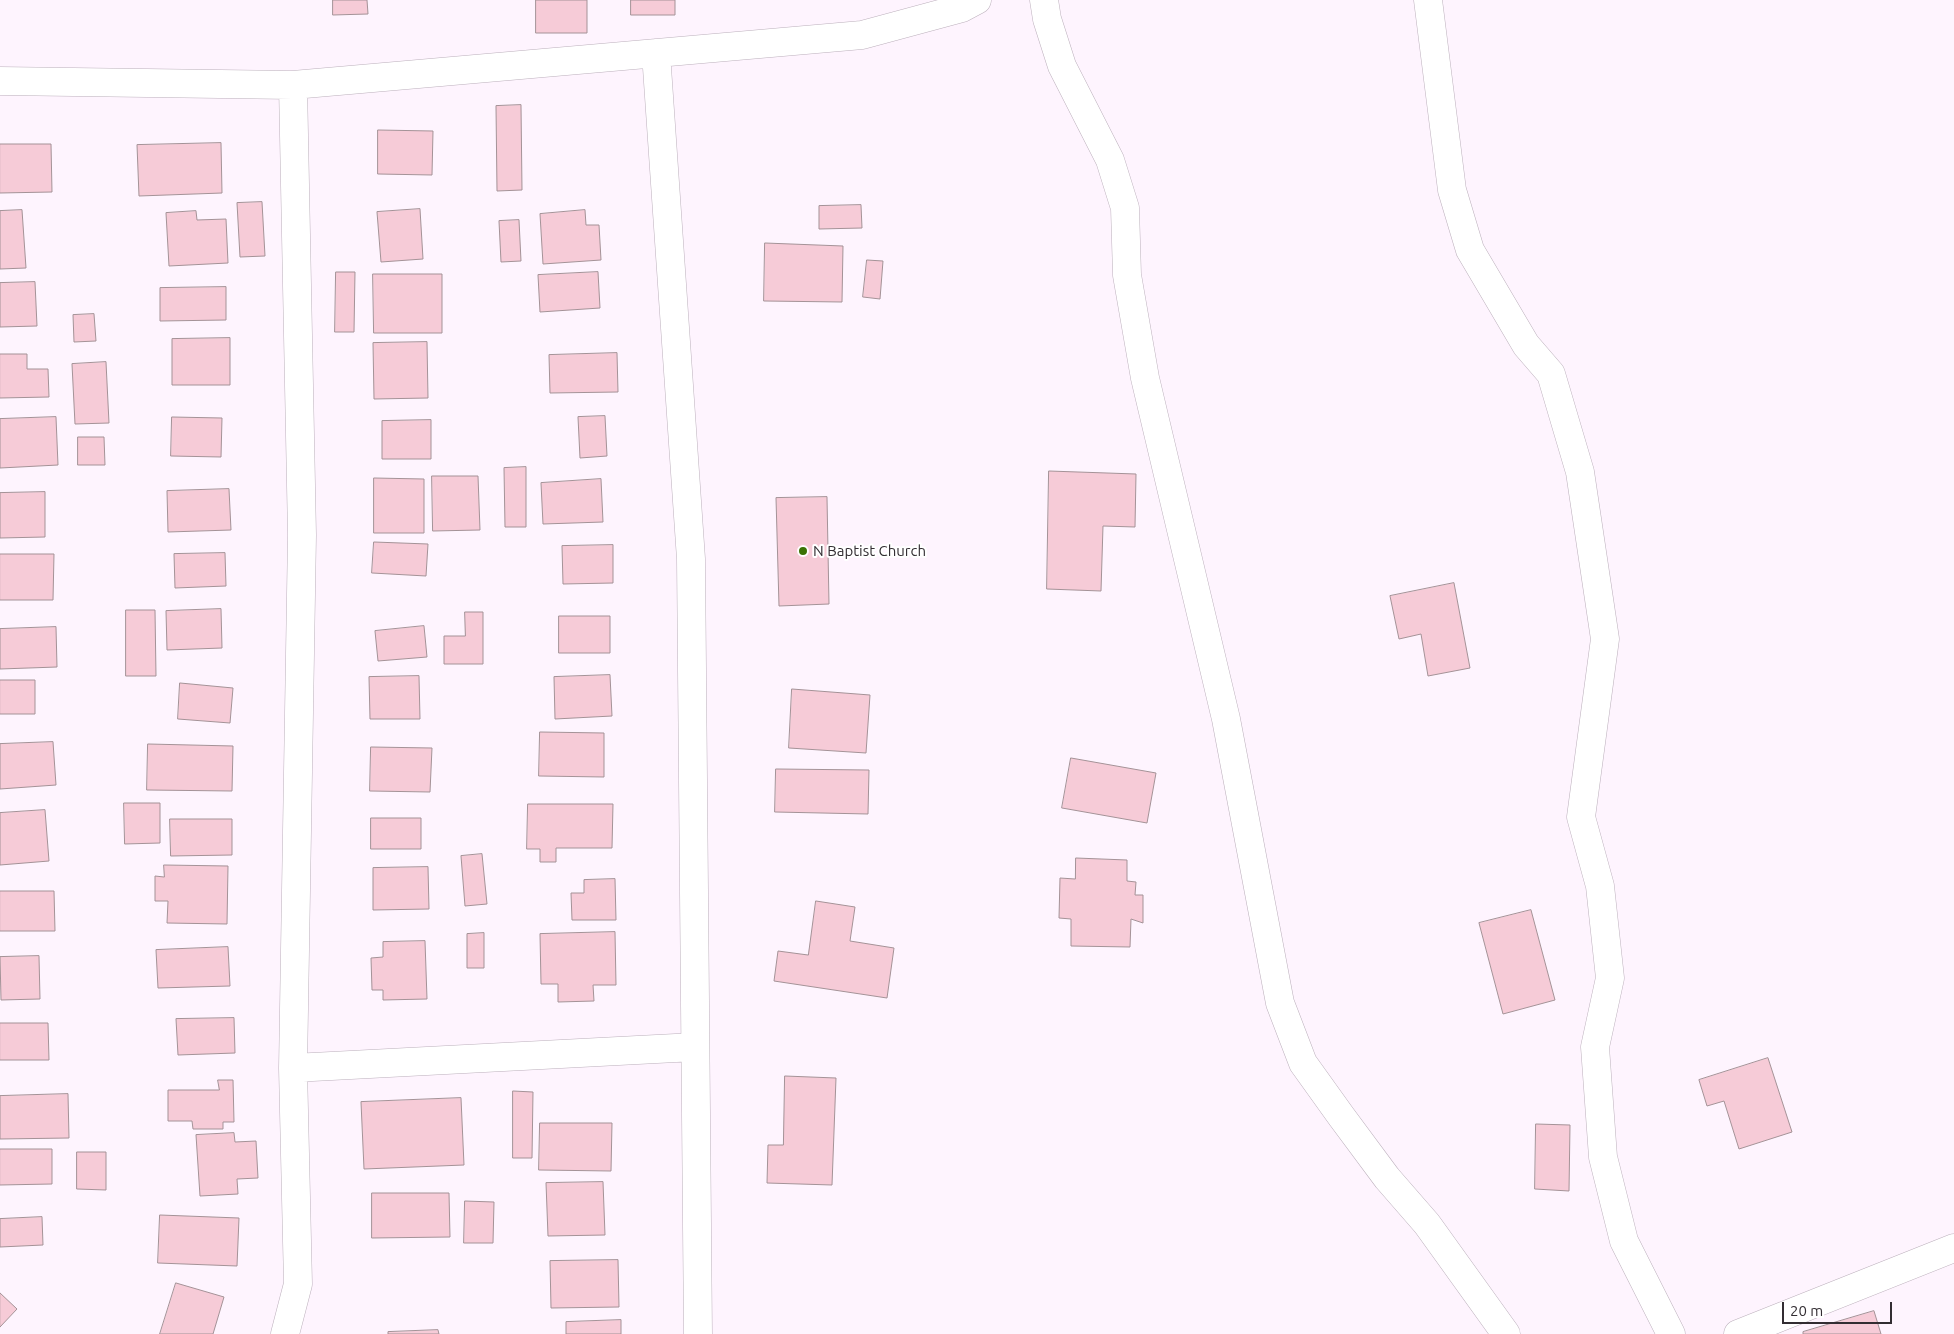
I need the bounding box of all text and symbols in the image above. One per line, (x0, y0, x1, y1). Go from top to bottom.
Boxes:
place label: N Baptist Church (813, 542, 926, 560)
marker: N Baptist Church (797, 545, 809, 557)
scale bar (1784, 1292, 1894, 1324)
text: 20 m (1790, 1302, 1823, 1319)

